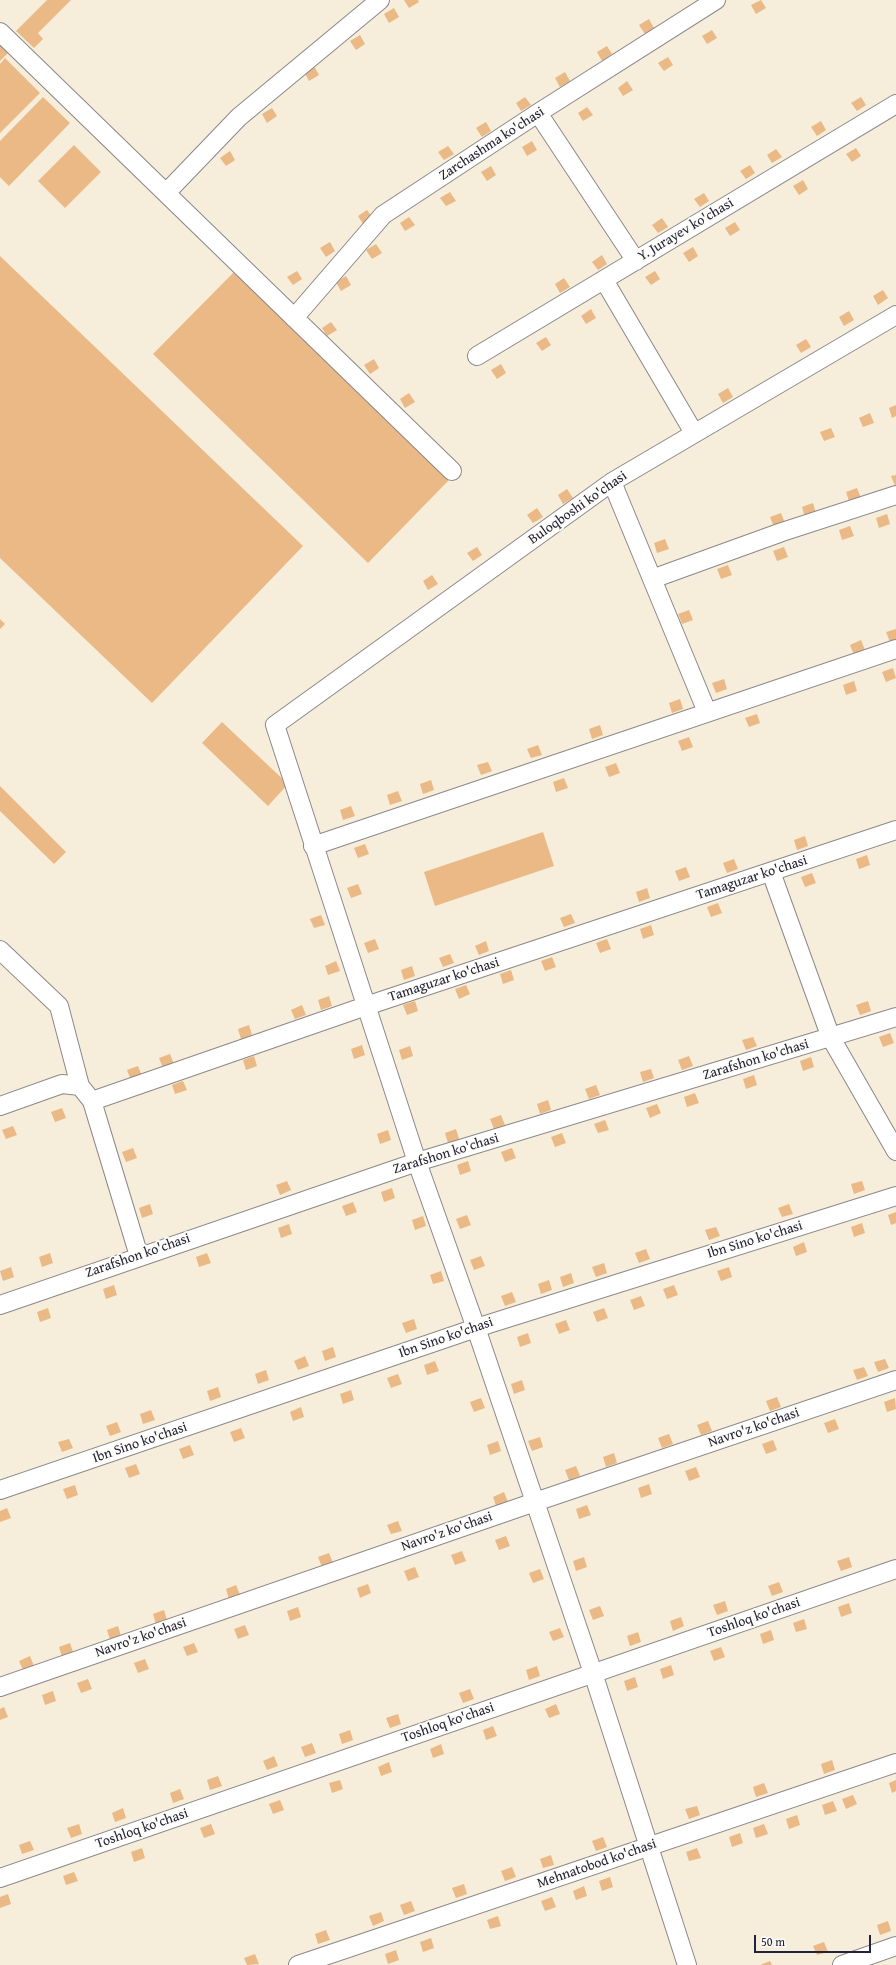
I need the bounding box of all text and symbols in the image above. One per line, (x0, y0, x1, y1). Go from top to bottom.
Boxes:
street label: Zarchashma ko'chasi (436, 104, 548, 184)
street label: Y. Jurayev ko'chasi (635, 195, 737, 265)
street label: Buloqboshi ko'chasi (526, 468, 630, 548)
street label: Tamaguzar ko'chasi (694, 852, 810, 904)
street label: Tamaguzar ko'chasi (386, 954, 502, 1006)
street label: Zarafshon ko'chasi (701, 1036, 811, 1084)
street label: Zarafshon ko'chasi (391, 1130, 501, 1178)
street label: Ibn Sino ko'chasi (705, 1218, 805, 1262)
street label: Zarafshon ko'chasi (83, 1230, 193, 1282)
street label: Ibn Sino ko'chasi (397, 1314, 495, 1362)
street label: Navro'z ko'chasi (706, 1404, 802, 1452)
street label: Ibn Sino ko'chasi (91, 1419, 189, 1467)
street label: Navro'z ko'chasi (399, 1508, 495, 1556)
street label: Toshloq ko'chasi (705, 1594, 803, 1642)
street label: Navro'z ko'chasi (93, 1614, 189, 1662)
street label: Toshloq ko'chasi (399, 1699, 497, 1747)
street label: Toshloq ko'chasi (93, 1805, 191, 1853)
street label: Mehnatobod ko'chasi (535, 1836, 659, 1892)
scale bar (756, 1927, 873, 1953)
text: 50 m (761, 1933, 785, 1950)

